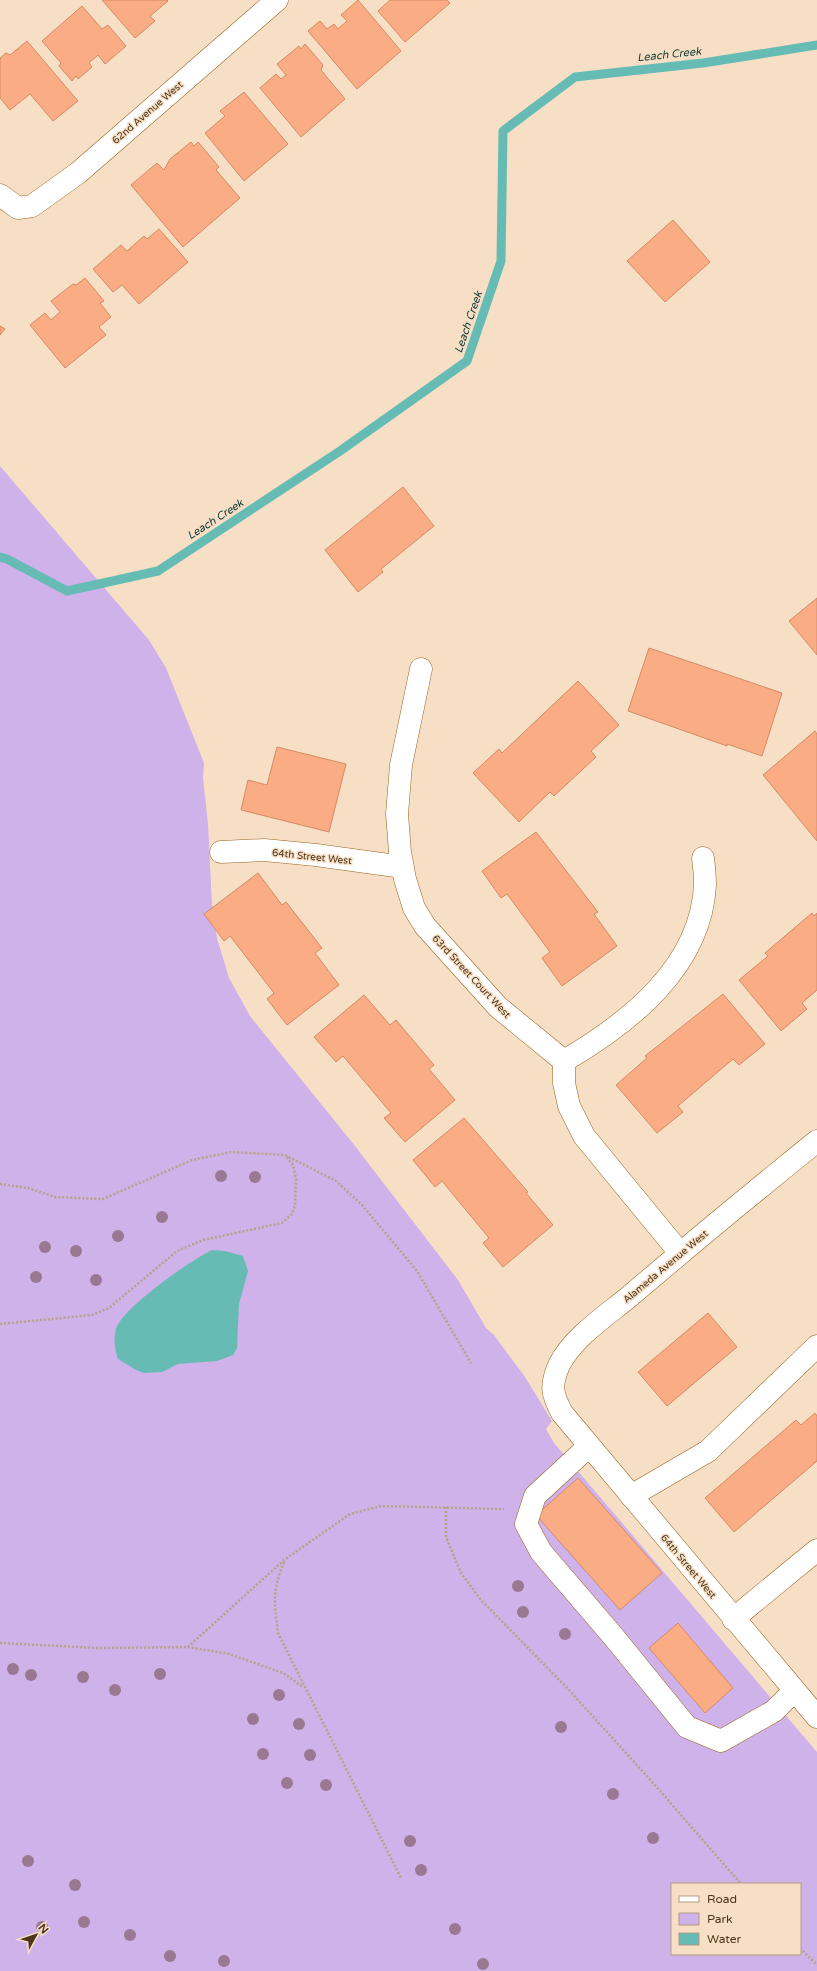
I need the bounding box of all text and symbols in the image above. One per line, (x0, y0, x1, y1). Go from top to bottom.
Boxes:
water label: Leach Creek (636, 45, 703, 64)
street label: 62nd Avenue West (110, 79, 186, 147)
water label: Leach Creek (452, 289, 485, 355)
water label: Leach Creek (185, 496, 247, 542)
street label: 64th Street West (271, 847, 353, 867)
street label: 63rd Street Court West (430, 933, 513, 1021)
street label: Alameda Avenue West (621, 1228, 711, 1306)
street label: 64th Street West (658, 1532, 719, 1601)
legend (671, 1883, 801, 1955)
text: Road (707, 1892, 737, 1906)
text: Park (707, 1912, 733, 1926)
north arrow (16, 1915, 56, 1955)
text: N (35, 1921, 51, 1936)
text: Water (707, 1932, 742, 1946)

